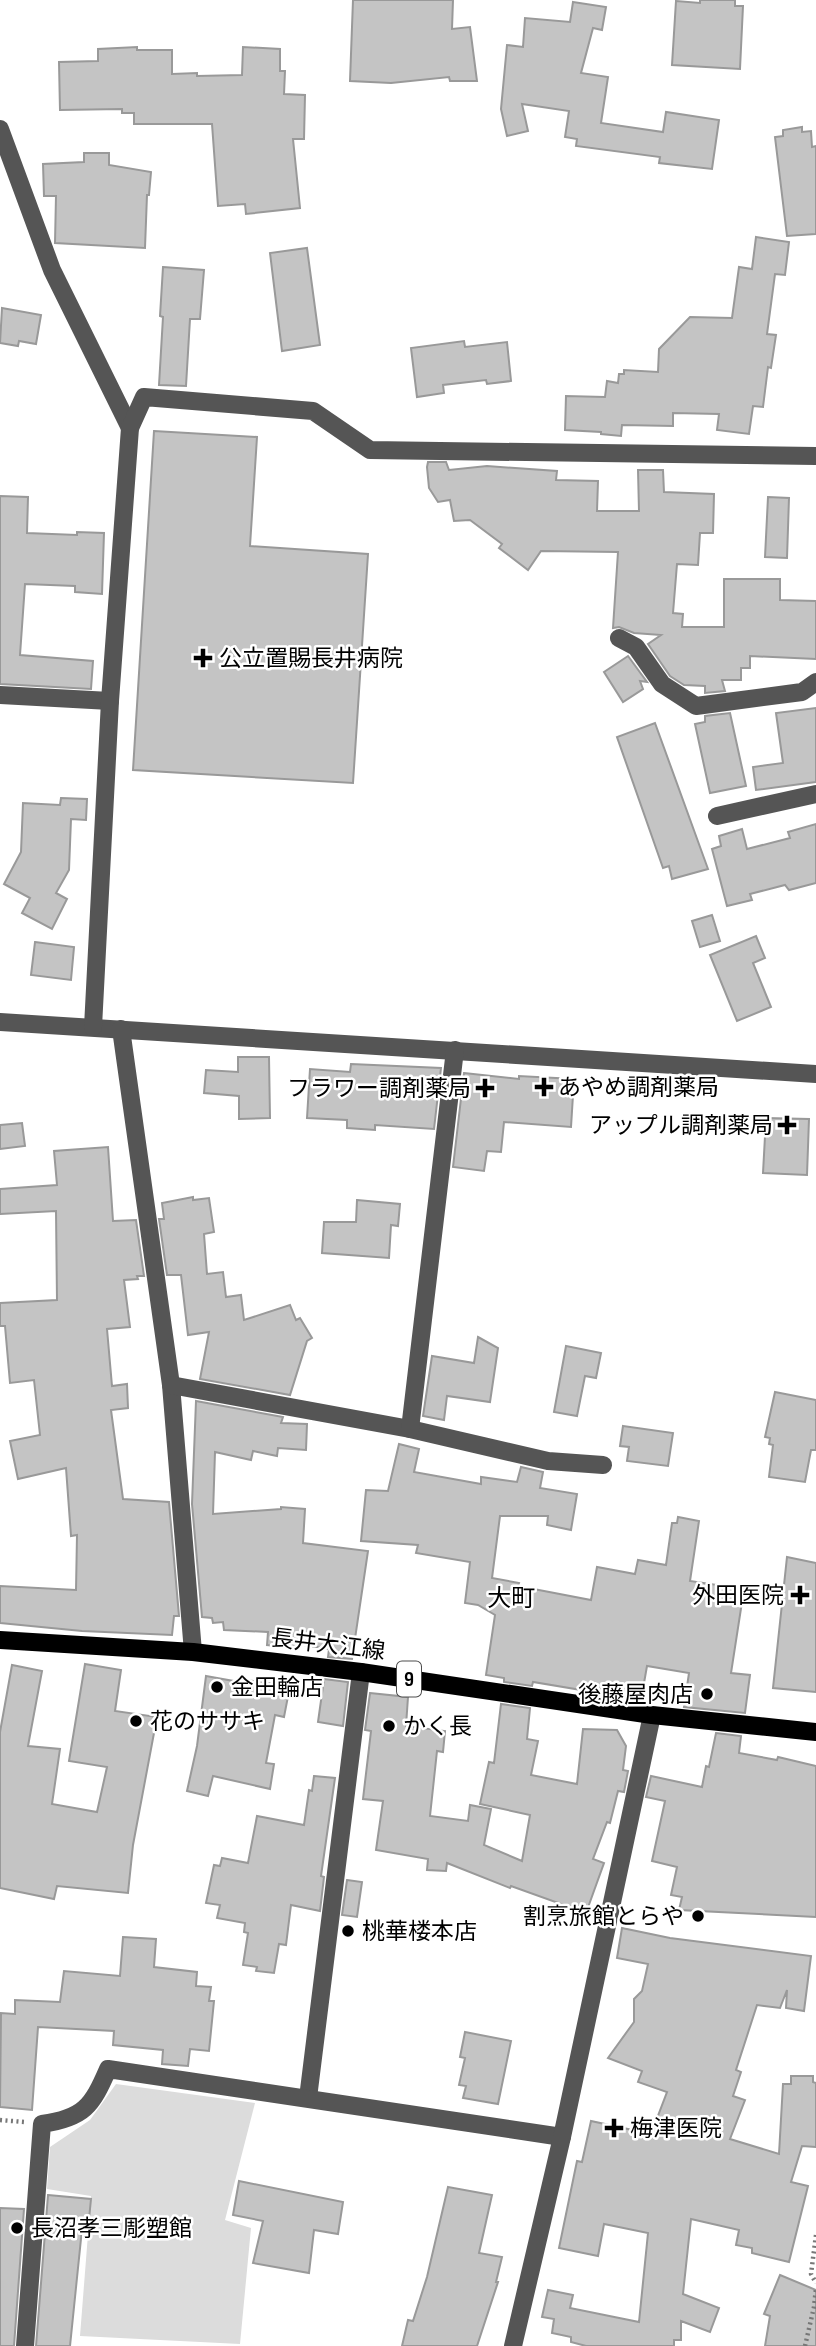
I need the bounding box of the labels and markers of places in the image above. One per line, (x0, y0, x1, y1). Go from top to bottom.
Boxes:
place label: 公立置賜長井病院 (219, 645, 403, 673)
marker: 公立置賜長井病院 (193, 648, 213, 668)
place label: あやめ調剤薬局 (558, 1074, 719, 1102)
place label: フラワー調剤薬局 (287, 1075, 471, 1103)
marker: あやめ調剤薬局 (536, 1079, 552, 1095)
marker: フラワー調剤薬局 (477, 1080, 493, 1096)
place label: アップル調剤薬局 (589, 1112, 773, 1140)
marker: アップル調剤薬局 (779, 1117, 795, 1133)
place label: 外田医院 (692, 1582, 784, 1610)
marker: 外田医院 (790, 1585, 810, 1605)
place label: 金田輪店 (231, 1674, 323, 1702)
marker: 金田輪店 (209, 1679, 225, 1695)
place label: 後藤屋肉店 (578, 1681, 693, 1709)
marker: 後藤屋肉店 (699, 1686, 715, 1702)
place label: 花のササキ (150, 1708, 265, 1736)
marker: 花のササキ (128, 1713, 144, 1729)
place label: かく長 (403, 1713, 472, 1741)
marker: かく長 (381, 1718, 397, 1734)
place label: 割烹旅館とらや (523, 1903, 684, 1931)
marker: 割烹旅館とらや (690, 1908, 706, 1924)
place label: 桃華楼本店 (362, 1918, 477, 1946)
marker: 桃華楼本店 (340, 1923, 356, 1939)
place label: 梅津医院 (630, 2115, 722, 2143)
marker: 梅津医院 (604, 2118, 624, 2138)
place label: 長沼孝三彫塑館 (31, 2215, 192, 2243)
marker: 長沼孝三彫塑館 (9, 2220, 25, 2236)

